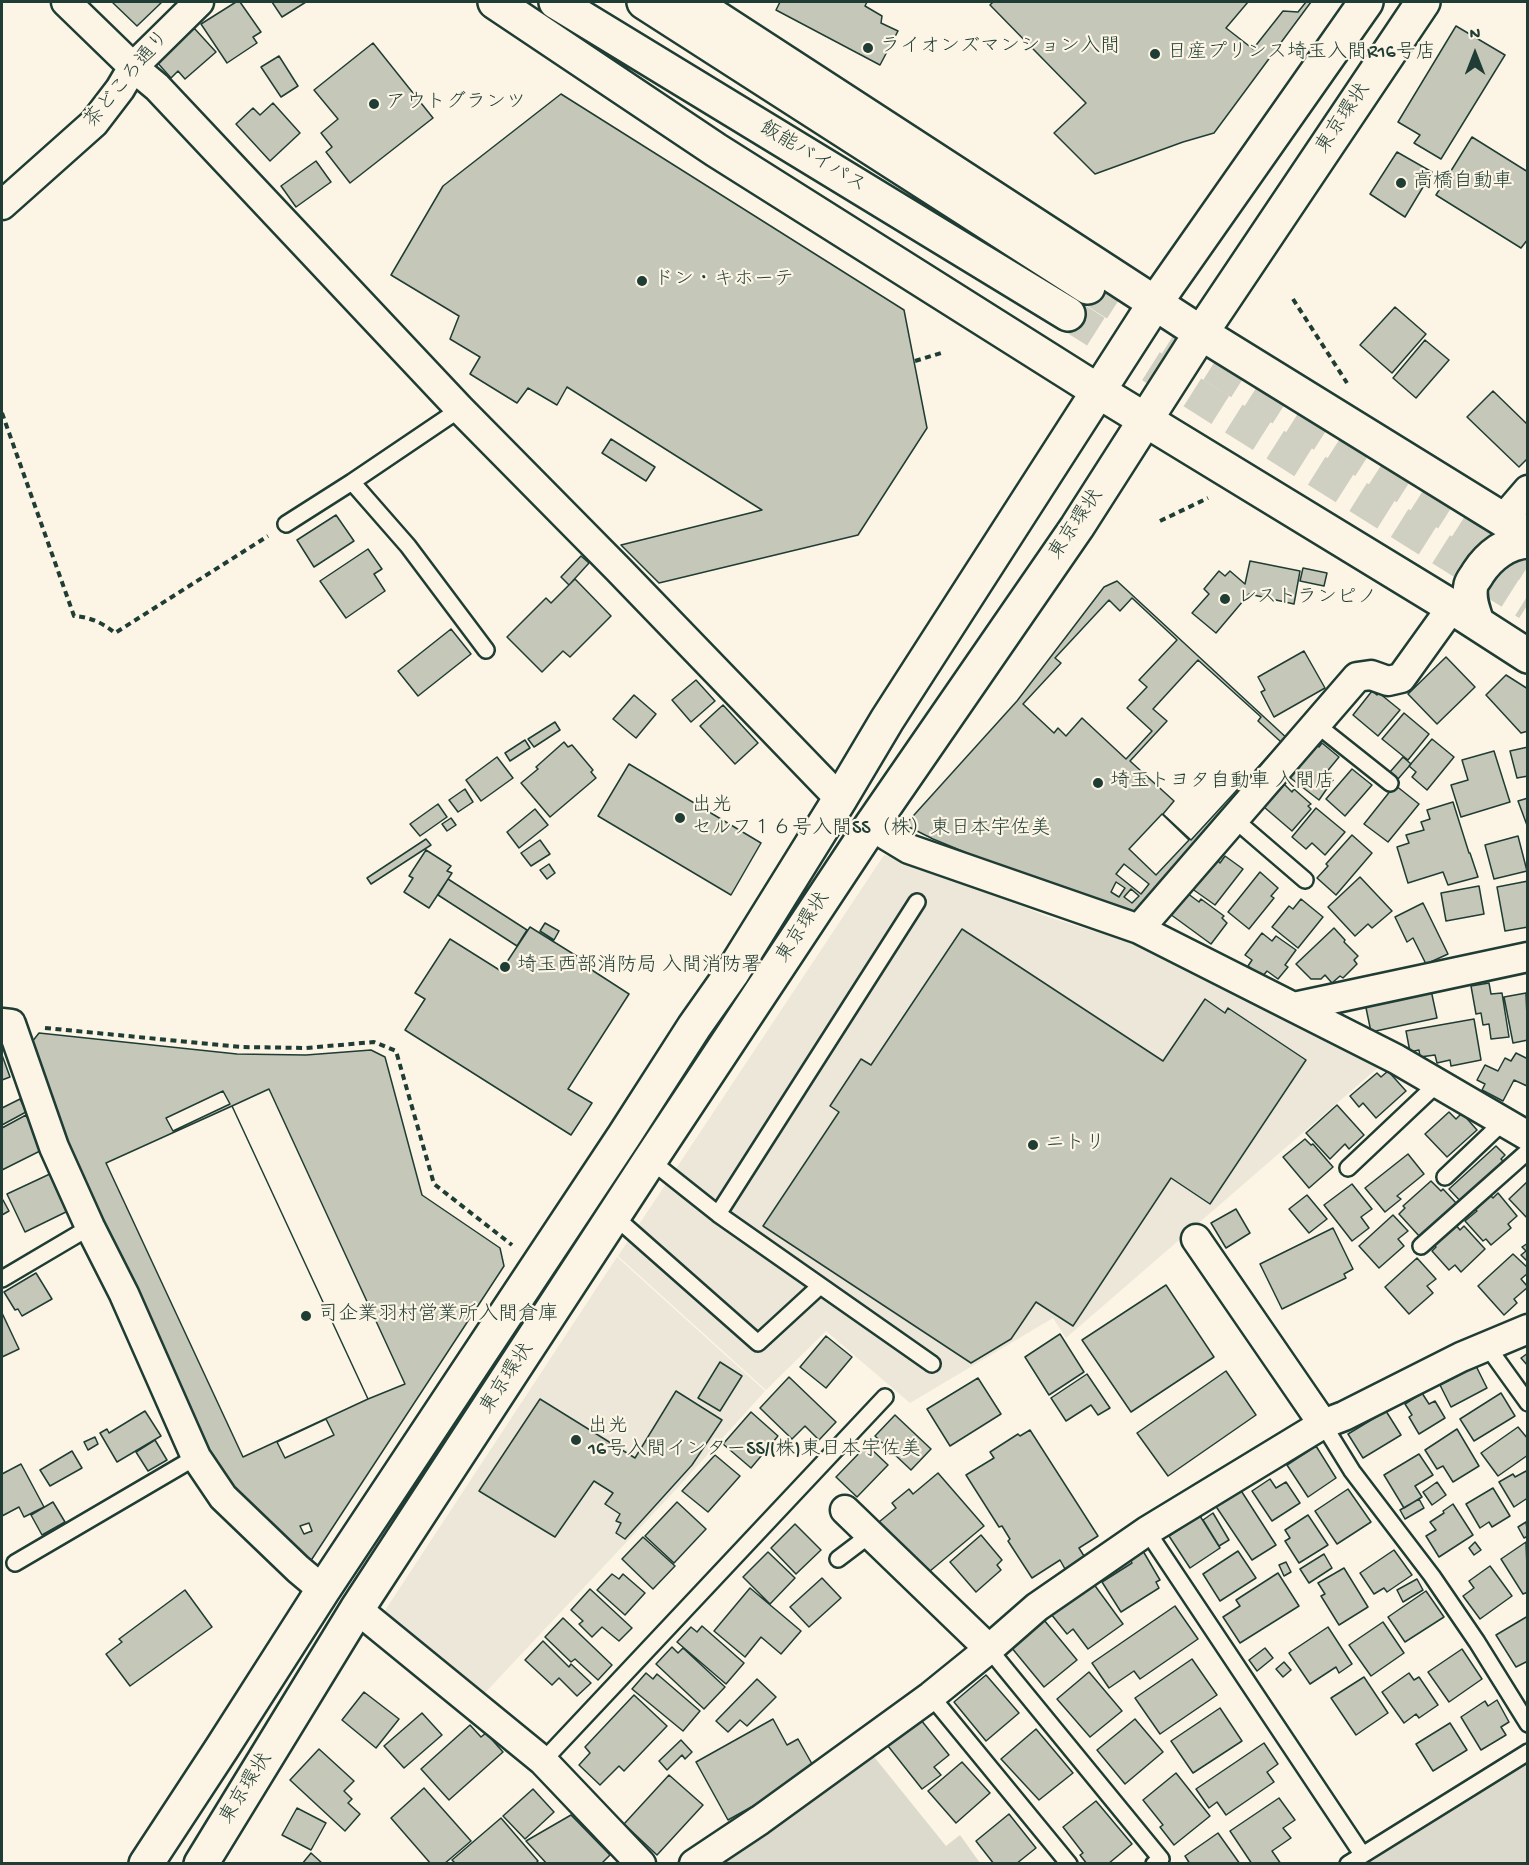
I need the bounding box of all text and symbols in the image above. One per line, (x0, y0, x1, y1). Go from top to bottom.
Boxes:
north arrow (1445, 24, 1505, 84)
street label: 茶どころ通り (80, 26, 176, 134)
text: N (1470, 26, 1480, 45)
place label: ライオンズマンション入間 (880, 36, 1120, 60)
marker: ライオンズマンション入間 (861, 41, 875, 55)
place label: 日産プリンス埼玉入間R16号店 (1167, 42, 1436, 66)
marker: 日産プリンス埼玉入間R16号店 (1148, 47, 1162, 61)
street label: 東京環状 (1312, 79, 1376, 159)
place label: アウトグランツ (386, 92, 526, 116)
marker: アウトグランツ (367, 97, 381, 111)
street label: 飯能バイパス (754, 117, 870, 199)
place label: 高橋自動車 (1413, 171, 1513, 195)
marker: 高橋自動車 (1394, 176, 1408, 190)
place label: ドン・キホーテ (654, 269, 794, 293)
marker: ドン・キホーテ (635, 274, 649, 288)
street label: 東京環状 (1045, 485, 1109, 565)
place label: レストランピノ (1237, 587, 1377, 611)
marker: レストランピノ (1218, 592, 1232, 606)
place label: 埼玉トヨタ自動車 入間店 (1110, 771, 1335, 795)
marker: 埼玉トヨタ自動車 入間店 (1091, 776, 1105, 790)
place label: 出光 セルフ１６号入間SS（株）東日本宇佐美 (692, 795, 1051, 842)
marker: 出光 セルフ１６号入間SS（株）東日本宇佐美 (673, 811, 687, 825)
street label: 東京環状 (772, 888, 836, 968)
place label: 埼玉西部消防局 入間消防署 (517, 955, 762, 979)
marker: 埼玉西部消防局 入間消防署 (498, 960, 512, 974)
place label: ニトリ (1045, 1133, 1105, 1157)
marker: ニトリ (1026, 1138, 1040, 1152)
place label: 司企業羽村営業所入間倉庫 (318, 1304, 558, 1328)
marker: 司企業羽村営業所入間倉庫 (299, 1309, 313, 1323)
street label: 東京環状 (476, 1339, 540, 1419)
place label: 出光 16号入間インターSS/(株)東日本宇佐美 (588, 1416, 921, 1463)
marker: 出光 16号入間インターSS/(株)東日本宇佐美 (569, 1433, 583, 1447)
street label: 東京環状 (216, 1749, 278, 1829)

